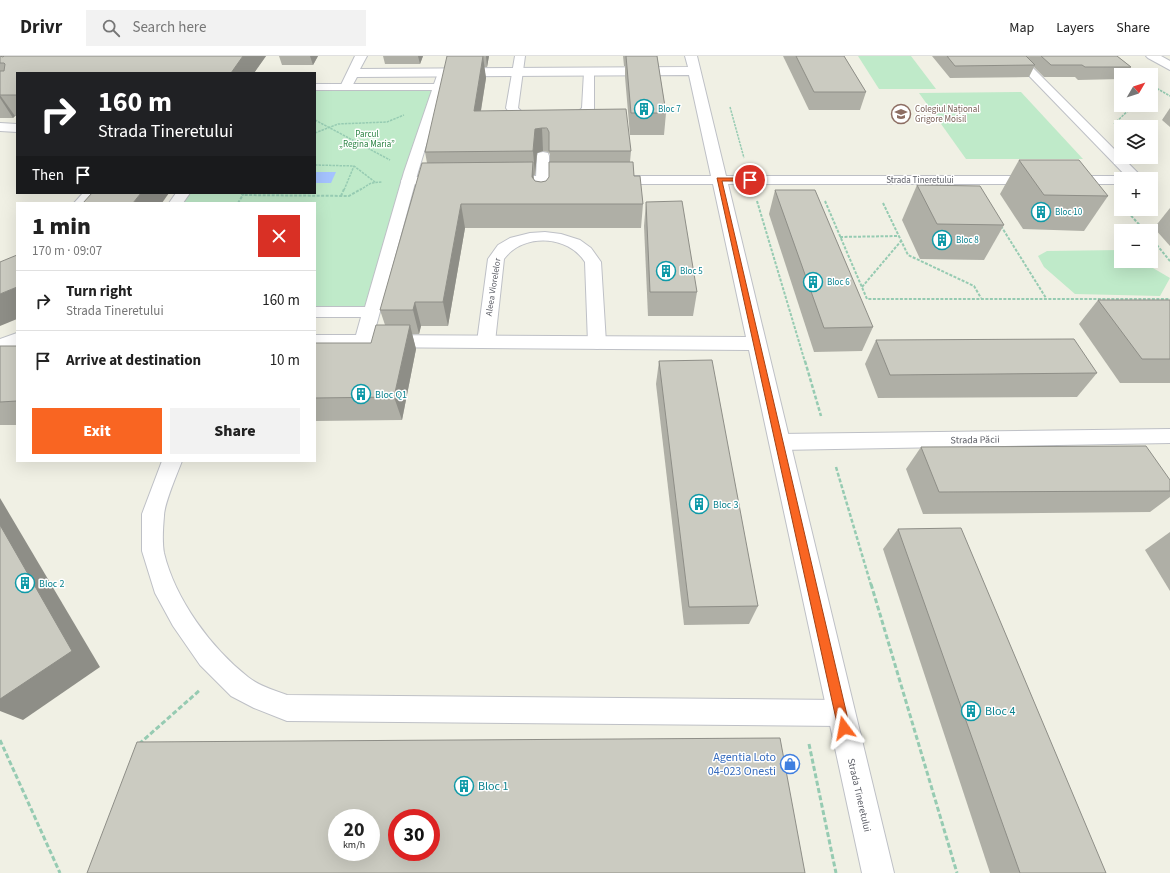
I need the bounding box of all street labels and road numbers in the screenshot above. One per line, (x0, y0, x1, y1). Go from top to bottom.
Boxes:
street label: Strada Tineretului (886, 174, 954, 187)
street label: Aleea Viorelelor (482, 256, 505, 317)
street label: Strada Păcii (950, 433, 1000, 447)
street label: Strada Tineretului (844, 757, 874, 833)

